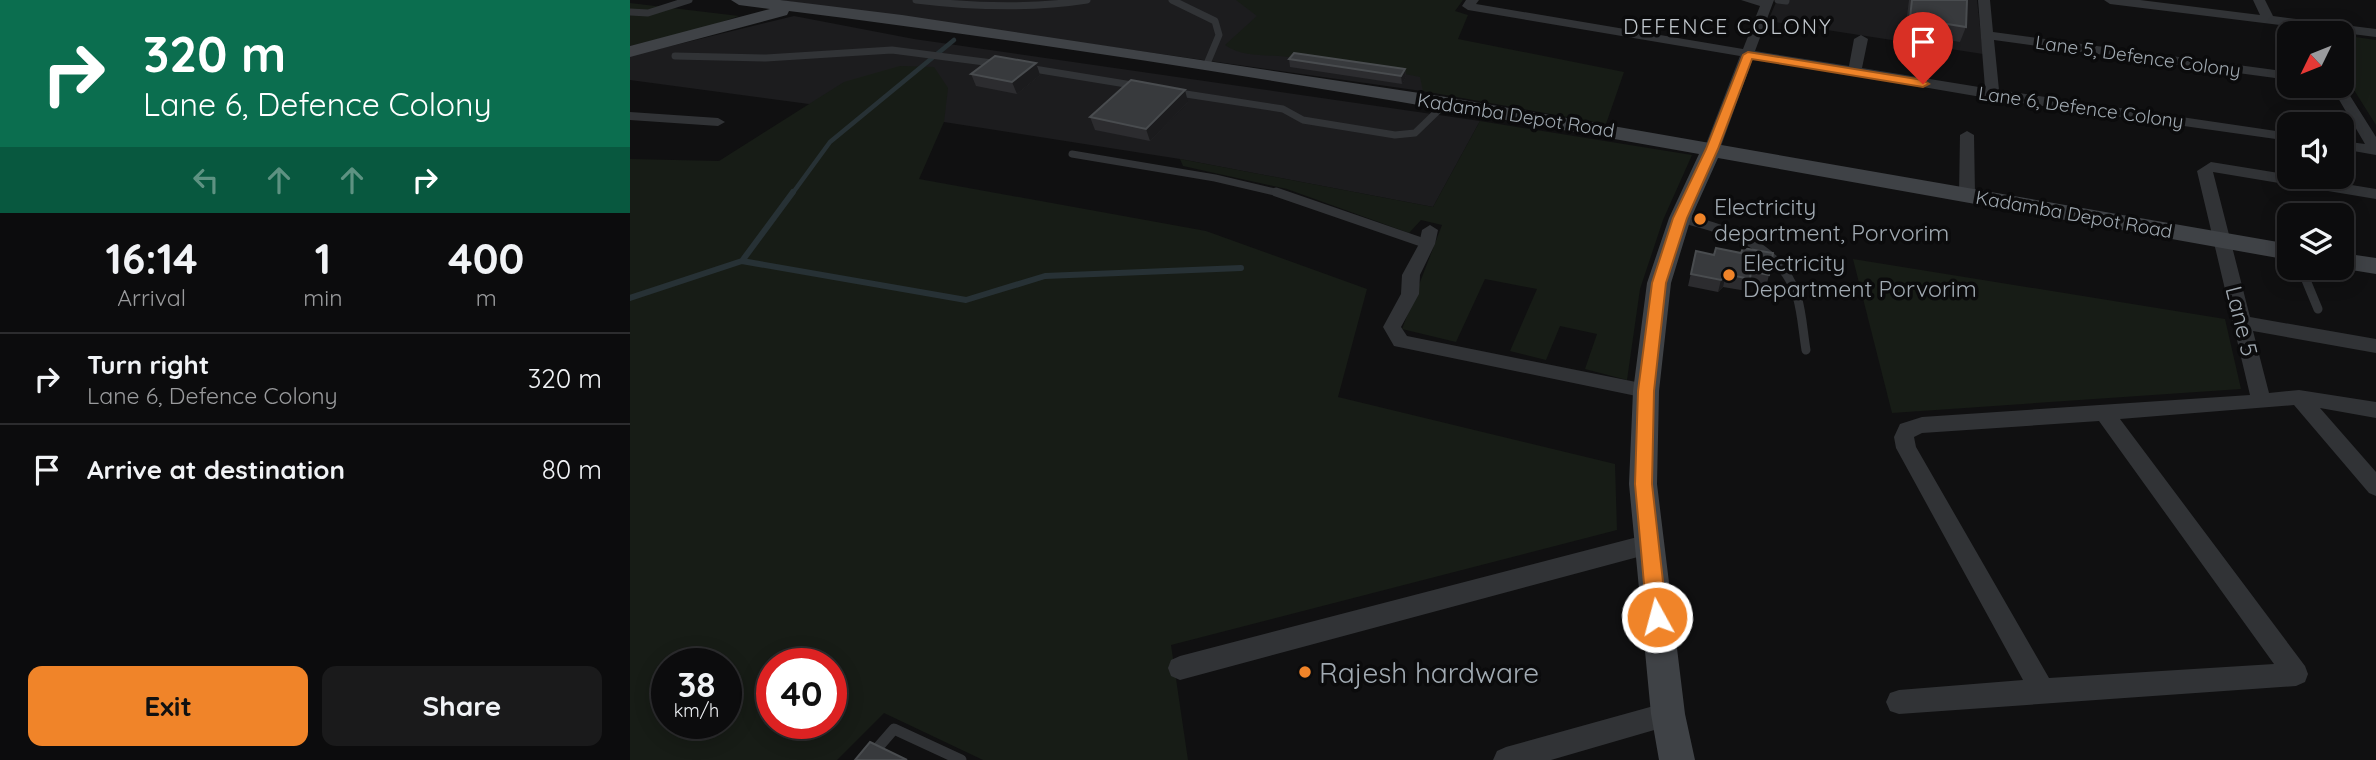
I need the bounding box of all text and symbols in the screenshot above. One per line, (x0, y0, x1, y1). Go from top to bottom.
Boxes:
pin (1893, 12.0, 1953, 84)
district label: DEFENCE COLONY (1623, 13, 1833, 39)
north arrow (2277, 21, 2354, 98)
map controls (2277, 21, 2354, 280)
text: 320 m (143, 23, 286, 84)
icon: arrive (1904, 23, 1942, 61)
icon: right (28, 28, 119, 119)
street label: Lane 5, Defence Colony (2034, 30, 2242, 82)
street label: Lane 6, Defence Colony (1977, 81, 2185, 133)
text: Lane 6, Defence Colony (143, 84, 492, 124)
street label: Kadamba Depot Road (1416, 88, 1616, 142)
button: sound (2277, 112, 2354, 189)
icon: left (187, 161, 225, 199)
icon: ahead (260, 161, 298, 199)
icon: ahead (333, 161, 371, 199)
icon: right (406, 161, 444, 199)
street label: Kadamba Depot Road (1974, 185, 2174, 243)
place label: Electricity department, Porvorim (1714, 192, 1949, 247)
button: layers (2277, 203, 2354, 280)
marker: Electricity department, Porvorim (1692, 211, 1708, 227)
text: 16:14 (106, 232, 198, 285)
text: 1 (315, 232, 331, 285)
text: 400 (448, 232, 524, 285)
place label: Electricity Department Porvorim (1743, 248, 1977, 303)
marker: Electricity Department Porvorim (1721, 267, 1737, 283)
text: Arrival (117, 283, 186, 312)
text: min (303, 283, 343, 312)
text: m (476, 283, 497, 312)
street label: Lane 5 (2219, 283, 2265, 359)
text: Turn right (87, 348, 209, 381)
icon: right (28, 360, 66, 398)
text: 320 m (528, 362, 602, 395)
text: Lane 6, Defence Colony (87, 381, 338, 410)
icon: arrive (28, 451, 66, 489)
text: Arrive at destination (87, 453, 345, 486)
text: 80 m (542, 453, 602, 486)
position arrow (1620, 580, 1694, 654)
speed limit sign: 40 (756, 648, 847, 739)
place label: Rajesh hardware (1319, 655, 1539, 690)
text: 38 (678, 662, 715, 706)
marker: Rajesh hardware (1297, 664, 1313, 680)
button: Exit (28, 666, 308, 746)
button: Share (322, 666, 602, 746)
text: km/h (674, 699, 719, 722)

